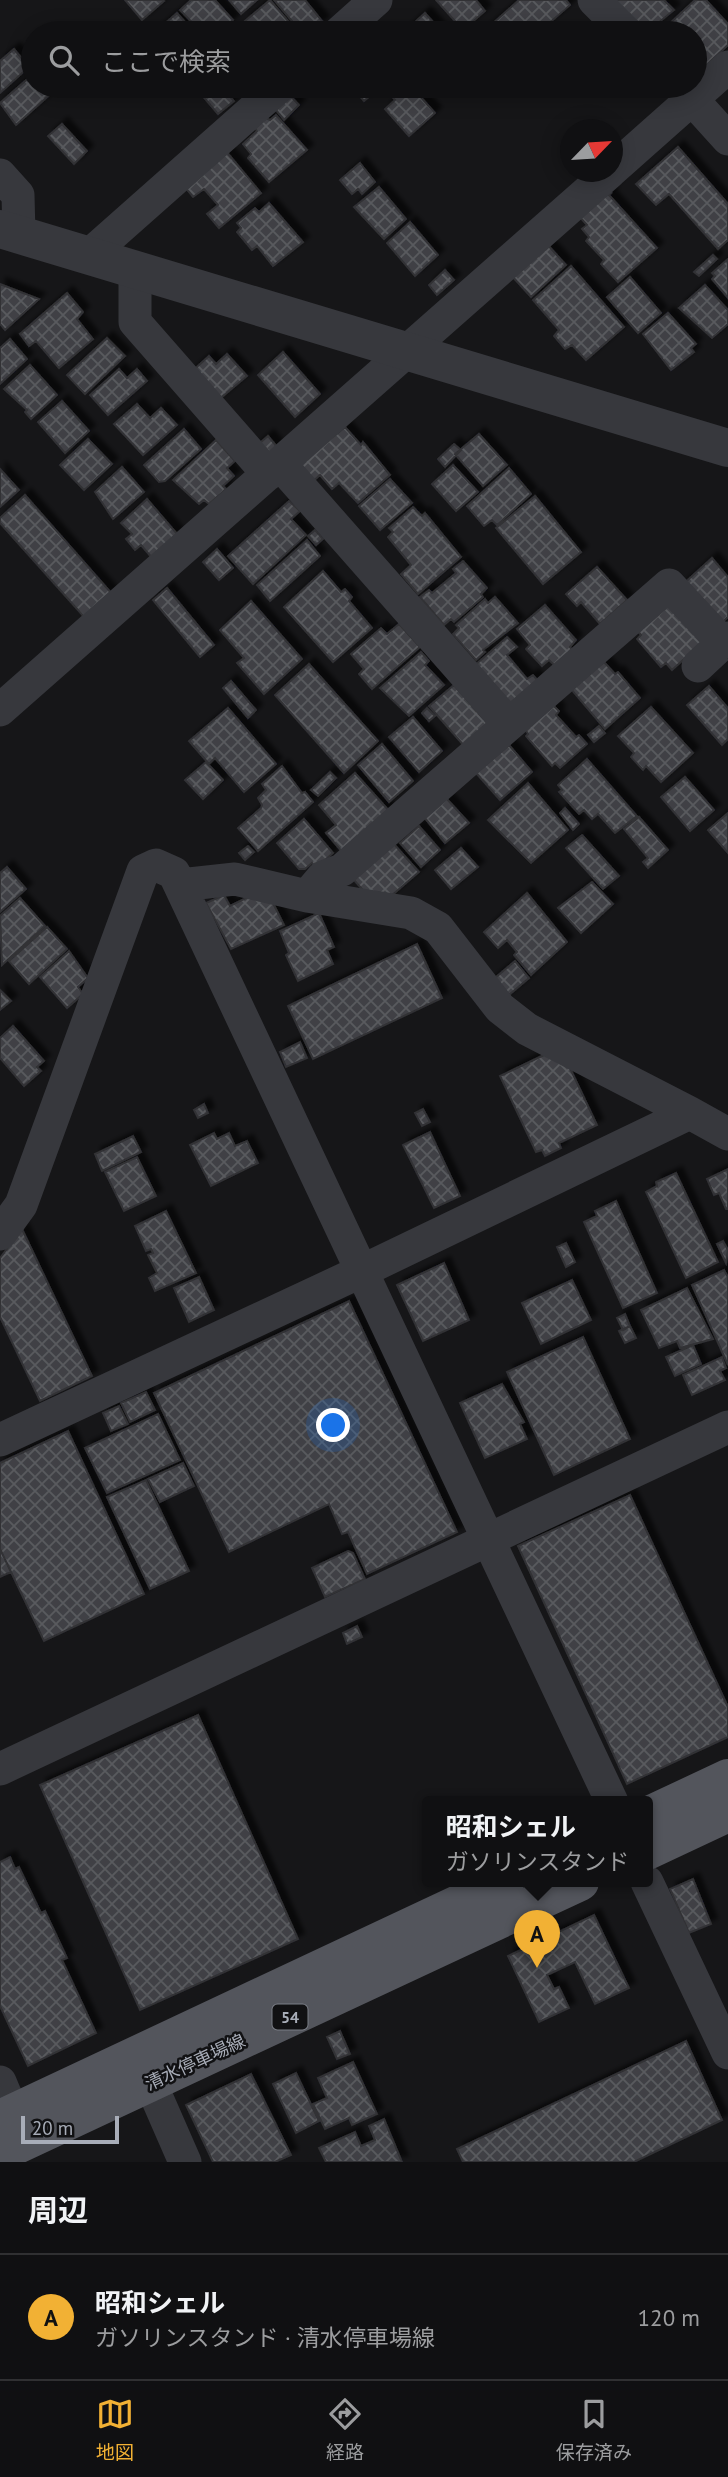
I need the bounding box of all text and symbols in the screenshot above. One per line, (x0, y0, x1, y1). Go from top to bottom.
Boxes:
search box (21, 21, 707, 98)
icon: search (45, 41, 83, 79)
text: ここで検索 (101, 45, 231, 78)
north arrow (560, 119, 623, 182)
your location (316, 1408, 350, 1442)
popup (422, 1796, 653, 1887)
text: 昭和シェル (446, 1810, 576, 1843)
text: ガソリンスタンド (446, 1847, 629, 1876)
pin: A (514, 1910, 560, 1968)
road number: 54 (272, 2005, 308, 2030)
street label: 清水停車場線 (141, 2029, 249, 2095)
scale bar (21, 2113, 119, 2145)
text: 20 m (32, 2116, 73, 2140)
text: 周辺 (28, 2190, 88, 2229)
text: 昭和シェル (95, 2286, 225, 2319)
text: A (44, 2303, 58, 2332)
text: 120 m (638, 2303, 700, 2332)
text: ガソリンスタンド · 清水停車場線 (95, 2323, 435, 2352)
tab: 地図 (96, 2395, 134, 2464)
tab: 経路 (326, 2395, 364, 2464)
tab: 保存済み (556, 2395, 632, 2464)

